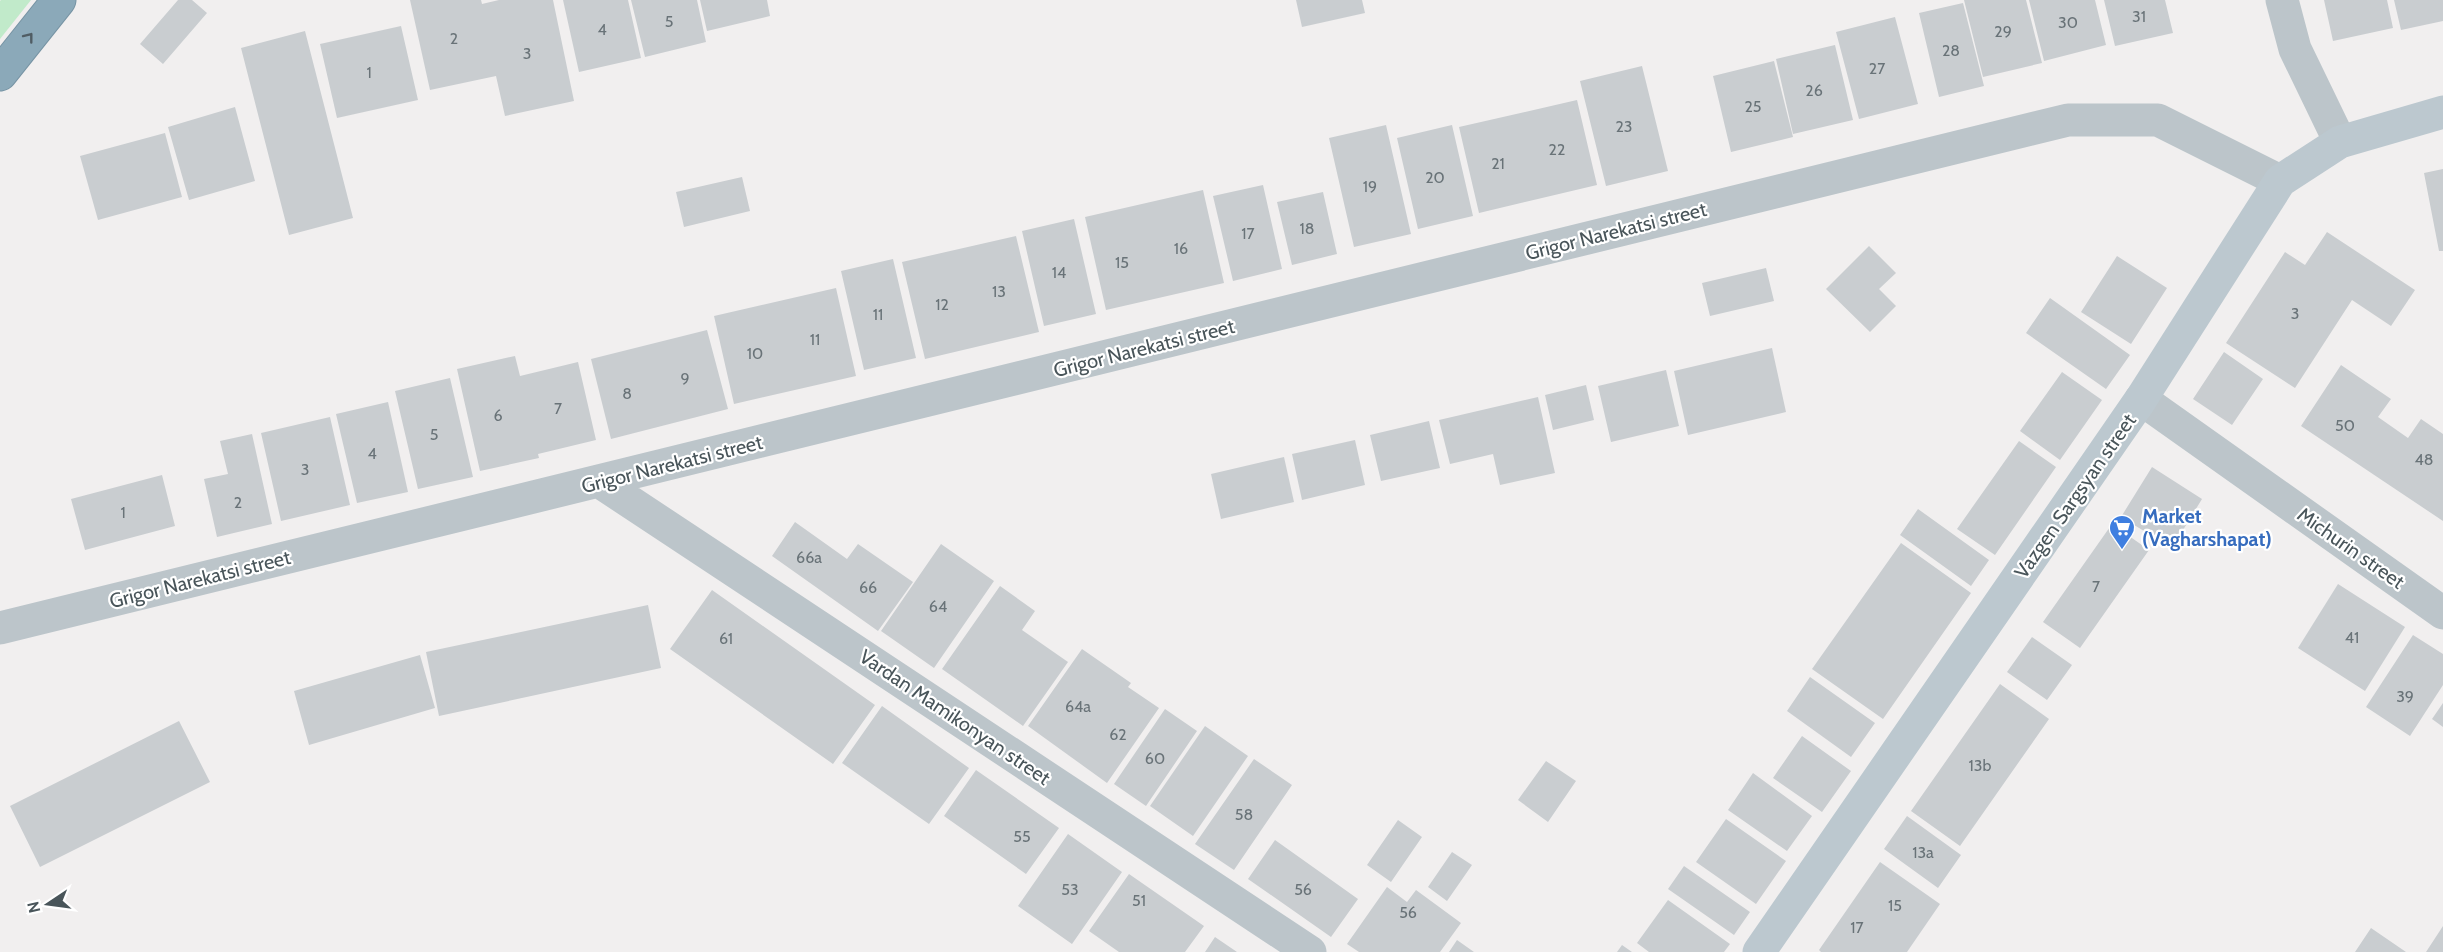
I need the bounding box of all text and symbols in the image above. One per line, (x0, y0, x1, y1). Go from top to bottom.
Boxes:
house number: 31 (2132, 7, 2146, 26)
house number: 5 (665, 12, 673, 31)
house number: 30 (2058, 13, 2078, 32)
house number: 4 (597, 20, 607, 39)
house number: 29 (1994, 22, 2012, 41)
house number: 2 (450, 29, 458, 48)
one-way arrow (22, 33, 33, 44)
house number: 28 (1942, 41, 1960, 60)
house number: 3 (523, 44, 531, 63)
house number: 27 (1869, 59, 1885, 78)
house number: 1 (366, 63, 372, 82)
house number: 26 (1805, 81, 1823, 100)
house number: 25 (1744, 97, 1762, 116)
house number: 23 (1615, 117, 1633, 136)
house number: 22 (1549, 140, 1565, 159)
house number: 21 (1491, 154, 1505, 173)
house number: 20 (1425, 168, 1445, 187)
house number: 19 (1363, 177, 1377, 196)
street label: Grigor Narekatsi street (1523, 197, 1709, 265)
house number: 18 (1300, 219, 1314, 238)
house number: 17 (1241, 224, 1255, 243)
house number: 16 (1174, 239, 1188, 258)
house number: 15 (1115, 253, 1129, 272)
house number: 14 (1052, 263, 1066, 282)
house number: 13 (992, 282, 1006, 301)
house number: 12 (935, 295, 949, 314)
house number: 3 (2291, 304, 2299, 323)
house number: 11 (873, 305, 883, 324)
street label: Grigor Narekatsi street (1051, 314, 1237, 382)
house number: 11 (810, 330, 820, 349)
house number: 10 (747, 344, 763, 363)
house number: 9 (680, 369, 690, 388)
house number: 8 (622, 384, 632, 403)
house number: 7 (554, 399, 562, 418)
house number: 6 (493, 406, 503, 425)
street label: Vazgen Sargsyan street (2009, 409, 2141, 583)
house number: 50 (2335, 416, 2355, 435)
house number: 5 (430, 425, 438, 444)
street label: Grigor Narekatsi street (579, 430, 765, 498)
house number: 4 (367, 444, 377, 463)
house number: 48 (2415, 450, 2433, 469)
house number: 3 (301, 460, 309, 479)
house number: 2 (234, 493, 242, 512)
street label: Michurin street (2293, 502, 2409, 594)
house number: 1 (120, 503, 126, 522)
place label: Market (Vagharshapat) (2142, 504, 2272, 551)
supermarket icon: Market (Vagharshapat) (2107, 513, 2137, 551)
street label: Grigor Narekatsi street (107, 545, 293, 613)
house number: 66a (796, 548, 822, 567)
house number: 7 (2092, 577, 2100, 596)
house number: 66 (859, 578, 877, 597)
house number: 64 (929, 597, 947, 616)
house number: 41 (2345, 628, 2359, 647)
house number: 61 (719, 629, 733, 648)
street label: Vardan Mamikonyan street (855, 644, 1055, 790)
house number: 39 (2396, 687, 2414, 706)
house number: 64a (1065, 697, 1091, 716)
house number: 62 (1109, 725, 1127, 744)
house number: 60 (1145, 749, 1165, 768)
house number: 13b (1969, 756, 1991, 775)
house number: 58 (1235, 805, 1253, 824)
house number: 55 (1013, 827, 1031, 846)
house number: 13a (1912, 843, 1934, 862)
north arrow (18, 874, 78, 934)
house number: 53 (1061, 880, 1079, 899)
house number: 56 (1294, 880, 1312, 899)
house number: 51 (1132, 891, 1146, 910)
house number: 15 (1888, 896, 1902, 915)
text: N (23, 900, 44, 915)
house number: 56 (1399, 903, 1417, 922)
house number: 17 (1850, 918, 1864, 937)

